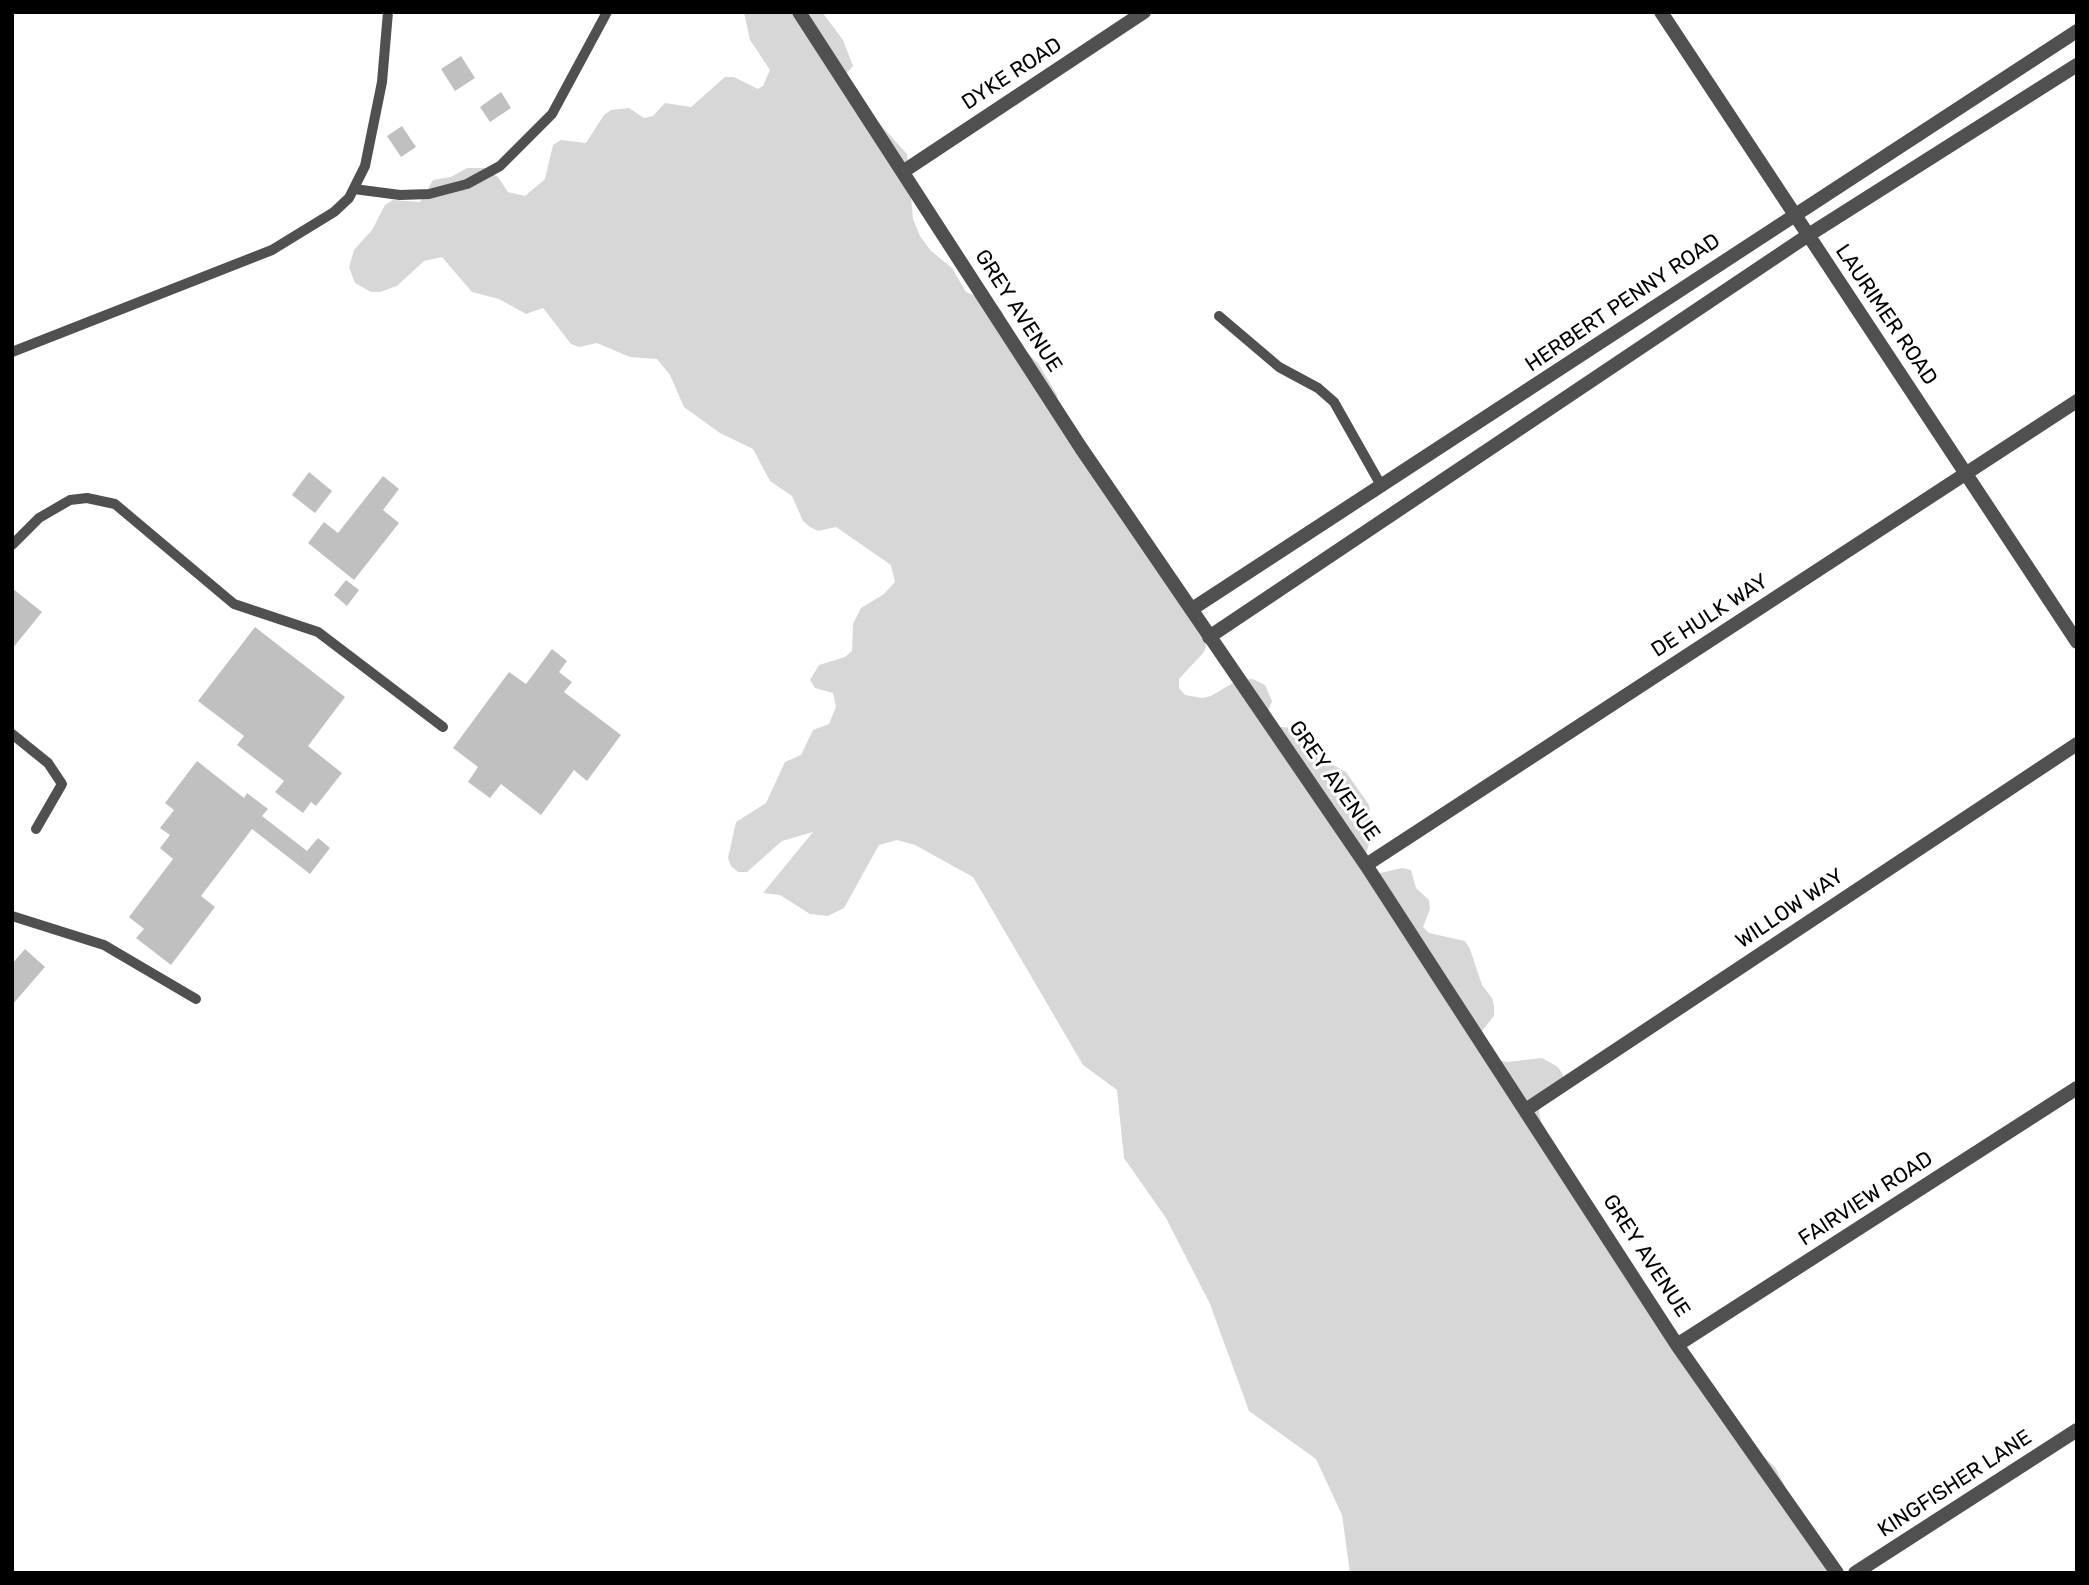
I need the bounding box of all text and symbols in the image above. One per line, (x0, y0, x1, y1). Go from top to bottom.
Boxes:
street label: DYKE ROAD (957, 32, 1067, 116)
street label: HERBERT PENNY ROAD (1521, 228, 1725, 378)
street label: LAURIMER ROAD (1830, 240, 1942, 390)
street label: GREY AVENUE (969, 245, 1067, 377)
street label: DE HULK WAY (1647, 569, 1773, 663)
street label: GREY AVENUE (1283, 716, 1385, 846)
street label: WILLOW WAY (1731, 864, 1849, 954)
street label: FAIRVIEW ROAD (1794, 1146, 1938, 1252)
street label: GREY AVENUE (1597, 1190, 1695, 1322)
street label: KINGFISHER LANE (1873, 1425, 2037, 1543)

